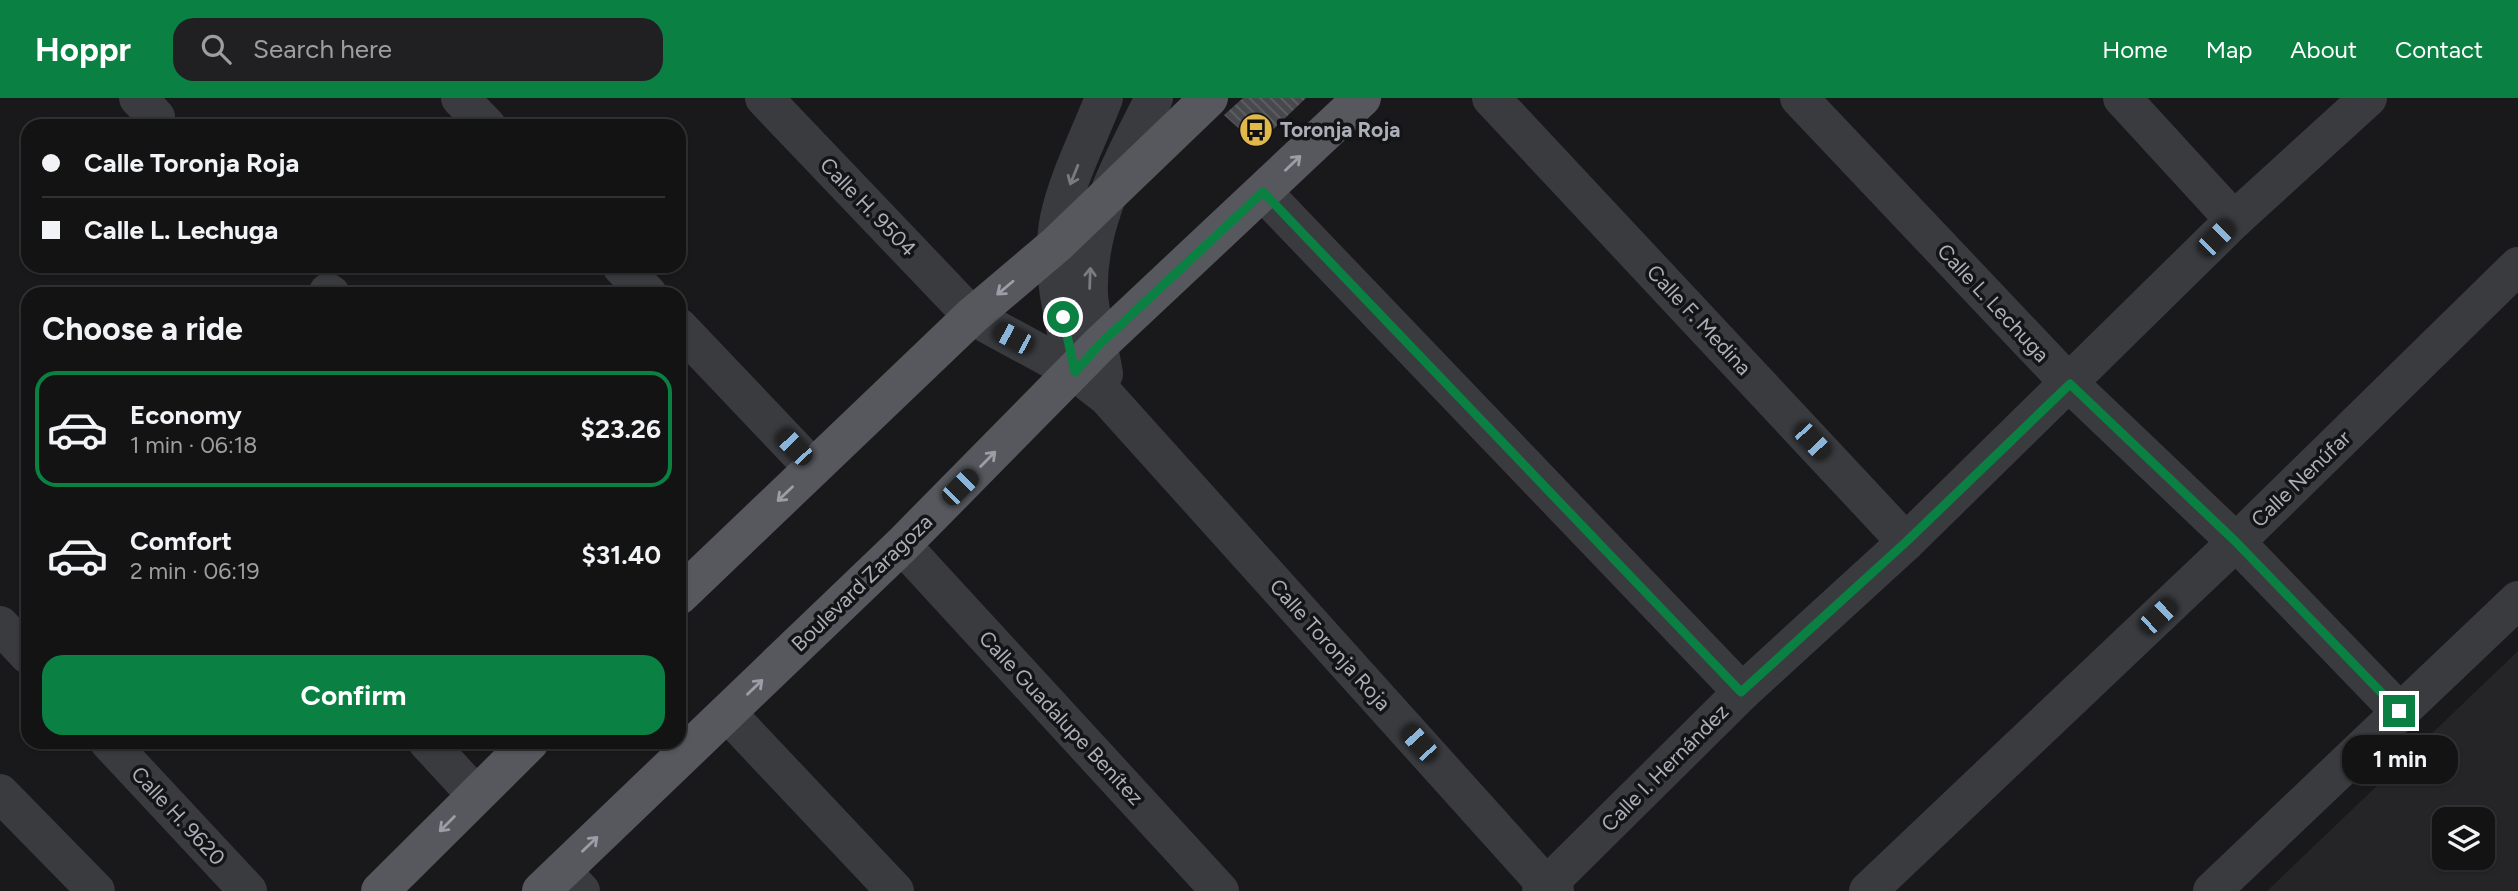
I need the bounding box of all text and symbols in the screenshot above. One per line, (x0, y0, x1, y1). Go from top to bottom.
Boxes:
search box (173, 18, 663, 81)
text: Hoppr (35, 30, 131, 69)
icon: search (197, 30, 235, 68)
text: Search here (253, 33, 392, 65)
text: Home (2102, 35, 2168, 64)
text: Map (2206, 35, 2252, 64)
text: About (2290, 35, 2357, 64)
text: Contact (2395, 35, 2483, 64)
bus stop icon: Toronja Roja (1237, 111, 1275, 149)
place label: Toronja Roja (1280, 117, 1401, 142)
text: Calle Toronja Roja (84, 147, 299, 179)
street label: Calle H. 9504 (815, 152, 922, 261)
one-way arrow (1284, 155, 1301, 172)
one-way arrow (1066, 163, 1079, 185)
text: Calle L. Lechuga (84, 214, 278, 246)
car (2194, 216, 2239, 260)
street label: Calle L. Lechuga (1932, 238, 2054, 367)
street label: Calle F. Medina (1642, 259, 1757, 380)
one-way arrow (1083, 267, 1096, 290)
one-way arrow (996, 280, 1014, 296)
route start (1047, 301, 1079, 333)
text: Choose a ride (42, 310, 243, 348)
car (990, 319, 1037, 357)
icon: car (46, 398, 109, 461)
text: Economy (130, 399, 242, 431)
text: $23.26 (581, 413, 661, 445)
car (1790, 418, 1835, 464)
car (772, 425, 817, 469)
street label: Calle Nenúfar (2246, 425, 2356, 532)
text: 1 min · 06:18 (130, 431, 257, 459)
one-way arrow (979, 451, 996, 468)
car (938, 465, 983, 509)
one-way arrow (777, 486, 794, 503)
street label: Boulevard Zaragoza (786, 509, 937, 656)
icon: car (46, 524, 109, 587)
text: Comfort (130, 525, 232, 557)
text: $31.40 (581, 539, 661, 571)
text: 2 min · 06:19 (130, 557, 260, 585)
street label: Calle Toronja Roja (1265, 574, 1396, 716)
car (2136, 594, 2181, 638)
street label: Calle Guadalupe Benítez (974, 625, 1149, 810)
button: Confirm (42, 655, 665, 735)
one-way arrow (746, 678, 763, 695)
route end (2383, 695, 2415, 727)
street label: Calle I. Hernández (1596, 699, 1733, 836)
car (1398, 720, 1441, 766)
callout: 1 min (2341, 736, 2457, 784)
text: 1 min (2373, 745, 2427, 773)
street label: Calle H. 9620 (126, 761, 230, 870)
map controls (2432, 807, 2495, 870)
button: layers (2432, 807, 2495, 870)
one-way arrow (438, 816, 455, 833)
one-way arrow (582, 835, 599, 852)

